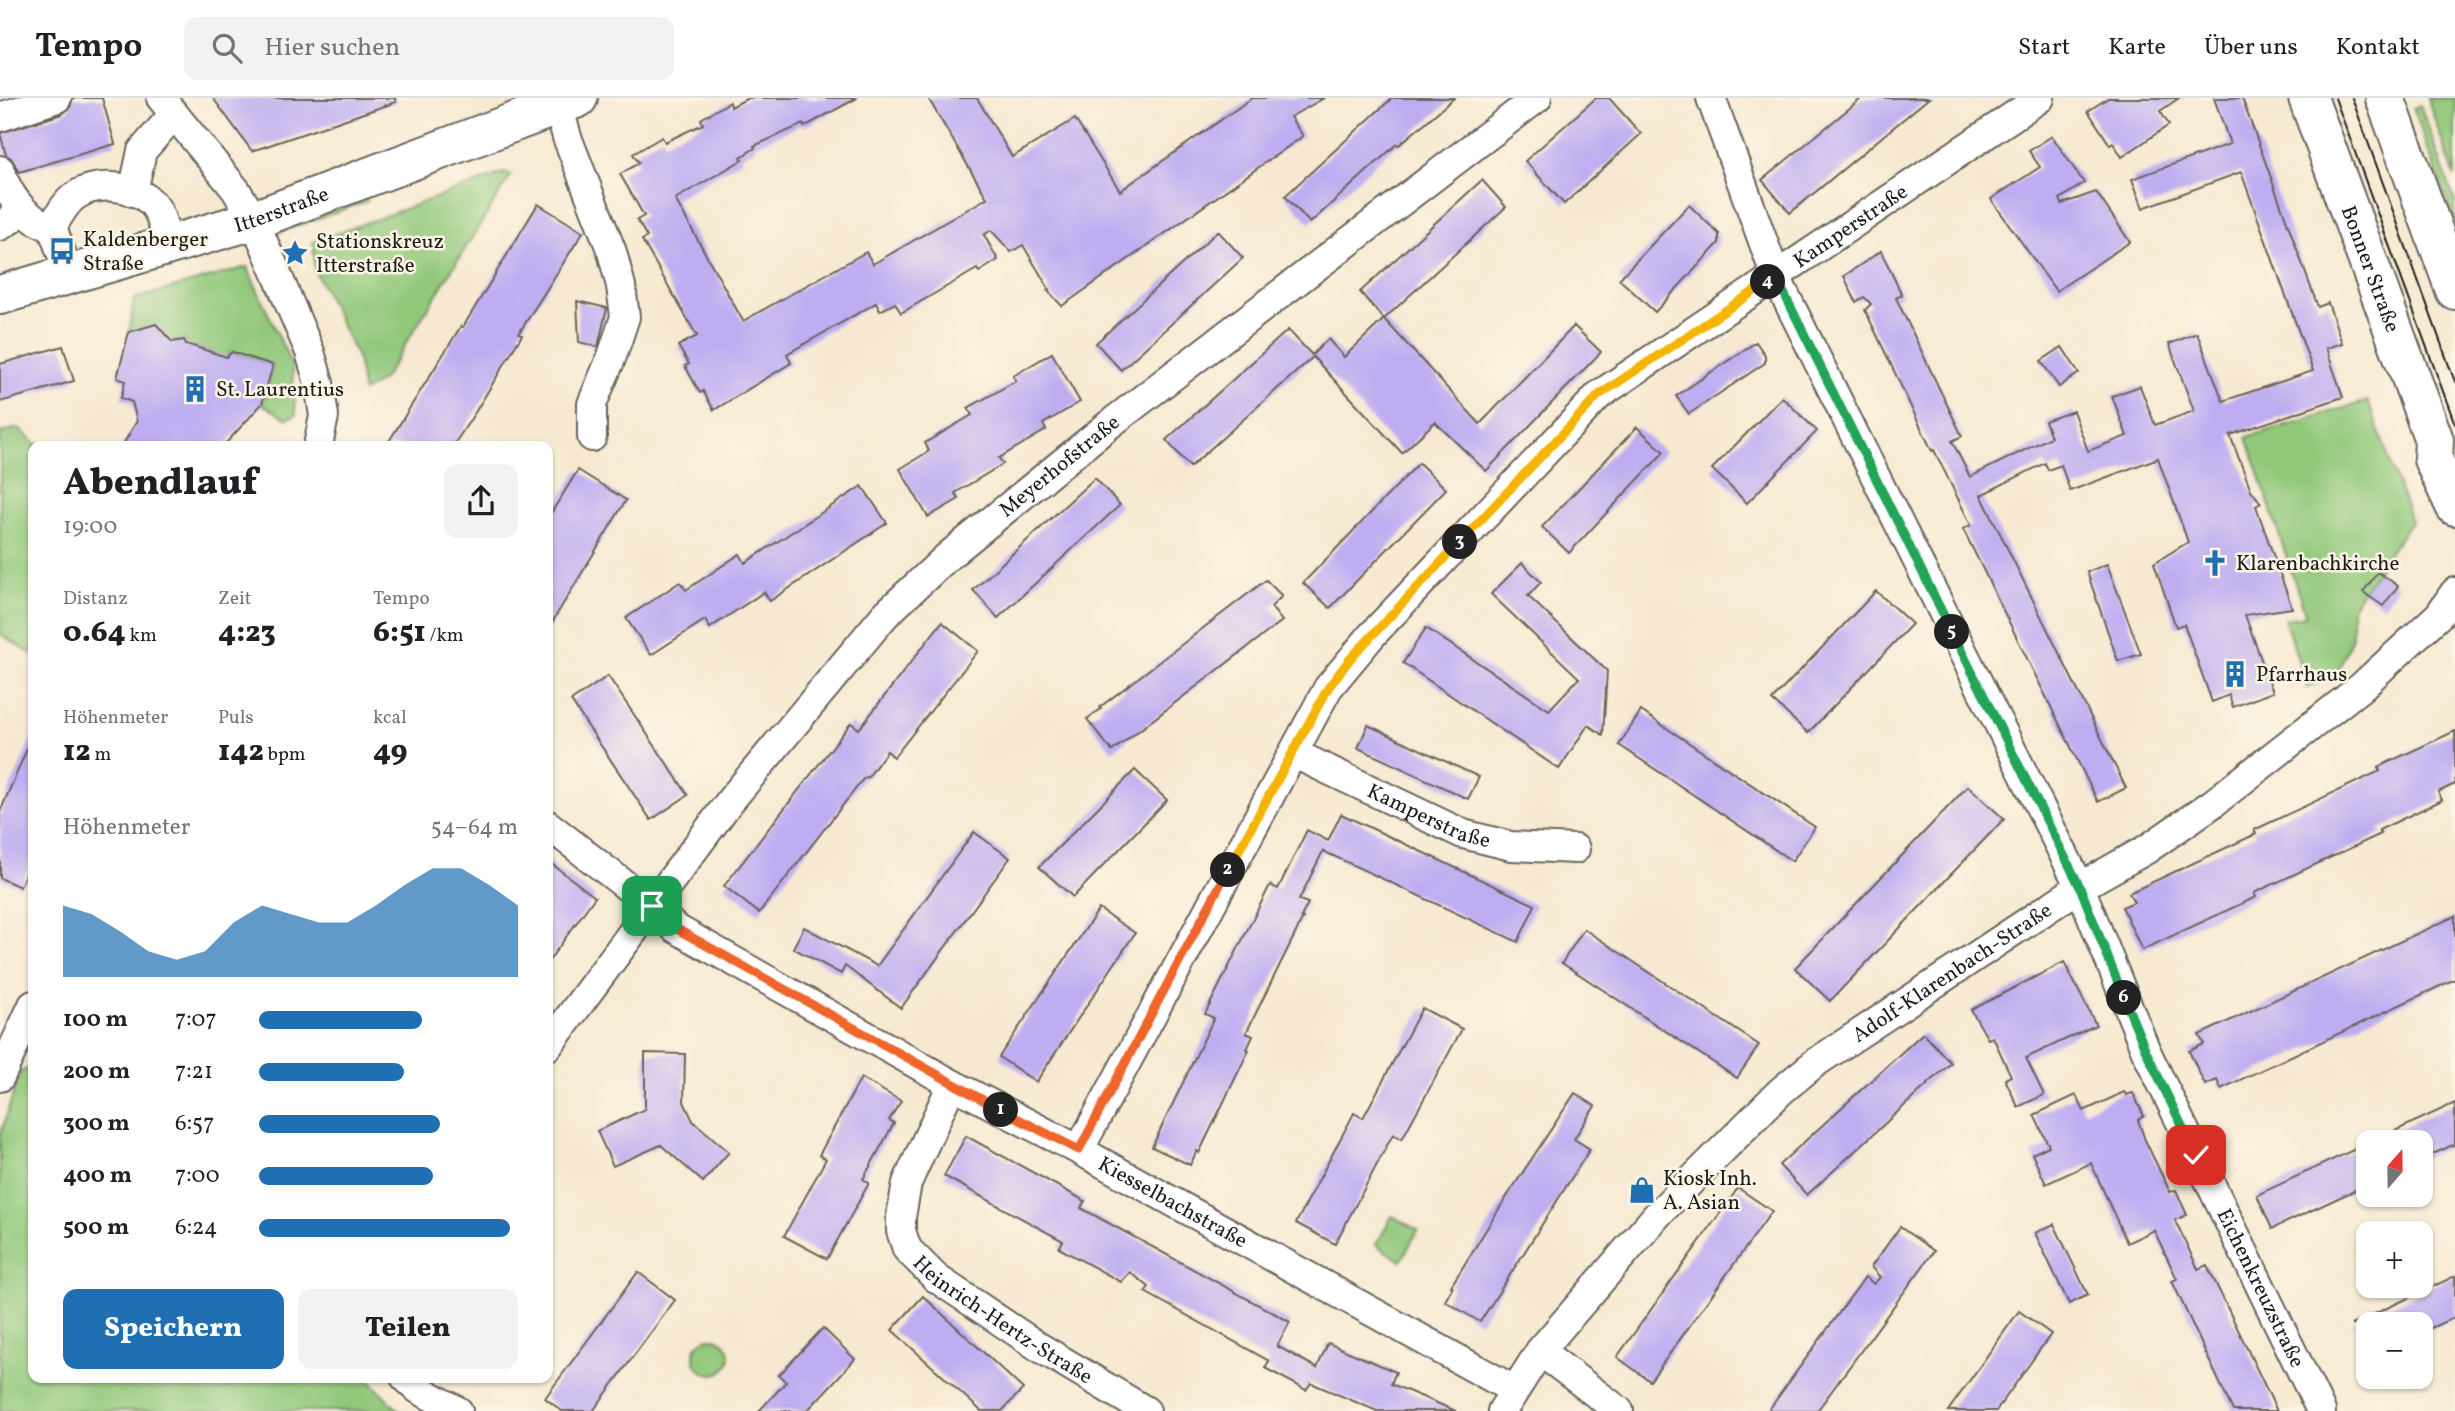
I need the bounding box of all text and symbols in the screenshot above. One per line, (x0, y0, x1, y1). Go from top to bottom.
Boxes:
search box (184, 17, 674, 80)
text: Tempo (35, 25, 142, 71)
icon: search (208, 29, 246, 67)
text: Hier suchen (264, 30, 400, 66)
text: Start (2018, 31, 2070, 65)
text: Karte (2108, 31, 2166, 65)
text: Über uns (2204, 31, 2298, 65)
text: Kontakt (2336, 31, 2420, 65)
street label: Kamperstraße (1788, 178, 1914, 276)
street label: Itterstraße (231, 180, 333, 241)
street label: Bonner Straße (2333, 202, 2406, 337)
place label: Kaldenberger Straße (83, 226, 208, 279)
place label: Stationskreuz Itterstraße (316, 228, 444, 281)
bus stop icon: Kaldenberger Straße (47, 236, 77, 266)
place icon: Stationskreuz Itterstraße (280, 238, 310, 268)
pin: 4 (1750, 264, 1786, 300)
text: 4 (1762, 268, 1773, 294)
building icon: St. Laurentius (180, 374, 210, 404)
place label: St. Laurentius (216, 376, 344, 405)
street label: Meyerhofstraße (994, 409, 1126, 525)
text: Abendlauf (63, 458, 257, 511)
button: share (444, 464, 518, 538)
text: 19:00 (63, 511, 117, 543)
pin: 3 (1442, 524, 1478, 560)
text: 3 (1455, 528, 1464, 554)
church icon: Klarenbachkirche (2200, 548, 2230, 578)
place label: Klarenbachkirche (2236, 550, 2400, 579)
text: Distanz (63, 586, 128, 612)
text: Zeit (218, 586, 251, 612)
text: Tempo (373, 586, 430, 612)
text: 0.64 (63, 612, 126, 654)
text: 4:23 (218, 612, 276, 654)
text: 6:51 (373, 612, 426, 654)
pin: 5 (1934, 614, 1969, 650)
text: 5 (1947, 618, 1956, 644)
text: km (126, 623, 157, 649)
text: /km (426, 623, 464, 649)
building icon: Pfarrhaus (2220, 659, 2250, 689)
place label: Pfarrhaus (2256, 661, 2347, 690)
text: Höhenmeter (63, 705, 168, 731)
text: Puls (218, 705, 254, 731)
text: kcal (373, 705, 407, 731)
text: 12 (63, 731, 91, 773)
text: 142 (218, 731, 264, 773)
text: 49 (373, 731, 408, 773)
text: m (91, 742, 111, 768)
text: bpm (264, 742, 306, 768)
street label: Kamperstraße (1362, 777, 1493, 856)
text: Höhenmeter (63, 812, 190, 844)
text: 54–64 m (431, 812, 518, 844)
pin: 2 (1210, 852, 1246, 888)
text: 2 (1223, 856, 1232, 882)
pin (622, 876, 682, 936)
icon: arrive (633, 887, 671, 925)
street label: Adolf-Klarenbach-Straße (1847, 897, 2058, 1050)
pin: 6 (2106, 981, 2142, 1016)
text: 6 (2118, 984, 2129, 1010)
text: 100 m (63, 1004, 128, 1036)
text: 7:07 (175, 1004, 217, 1036)
text: 200 m (63, 1056, 130, 1088)
text: 7:21 (175, 1056, 213, 1088)
pin: 1 (984, 1093, 1018, 1128)
text: 1 (997, 1096, 1004, 1122)
text: 300 m (63, 1108, 130, 1140)
text: 6:57 (175, 1108, 214, 1140)
pin (2166, 1125, 2226, 1185)
north arrow (2356, 1130, 2432, 1208)
map controls (2356, 1130, 2433, 1389)
icon: check (2177, 1136, 2215, 1174)
street label: Kiesselbachstraße (1092, 1150, 1252, 1256)
text: 400 m (63, 1160, 132, 1192)
text: 7:00 (175, 1160, 220, 1192)
place label: Kiosk Inh. A. Asian (1663, 1165, 1757, 1218)
shop icon: Kiosk Inh. A. Asian (1627, 1175, 1657, 1205)
street label: Eichenkreuzstraße (2209, 1204, 2311, 1373)
text: 500 m (63, 1212, 129, 1244)
text: 6:24 (175, 1212, 217, 1244)
button: + (2356, 1221, 2433, 1298)
street label: Heinrich-Hertz-Straße (906, 1250, 1098, 1392)
button: Speichern (63, 1289, 284, 1369)
button: Teilen (298, 1289, 518, 1369)
button: − (2356, 1312, 2433, 1389)

